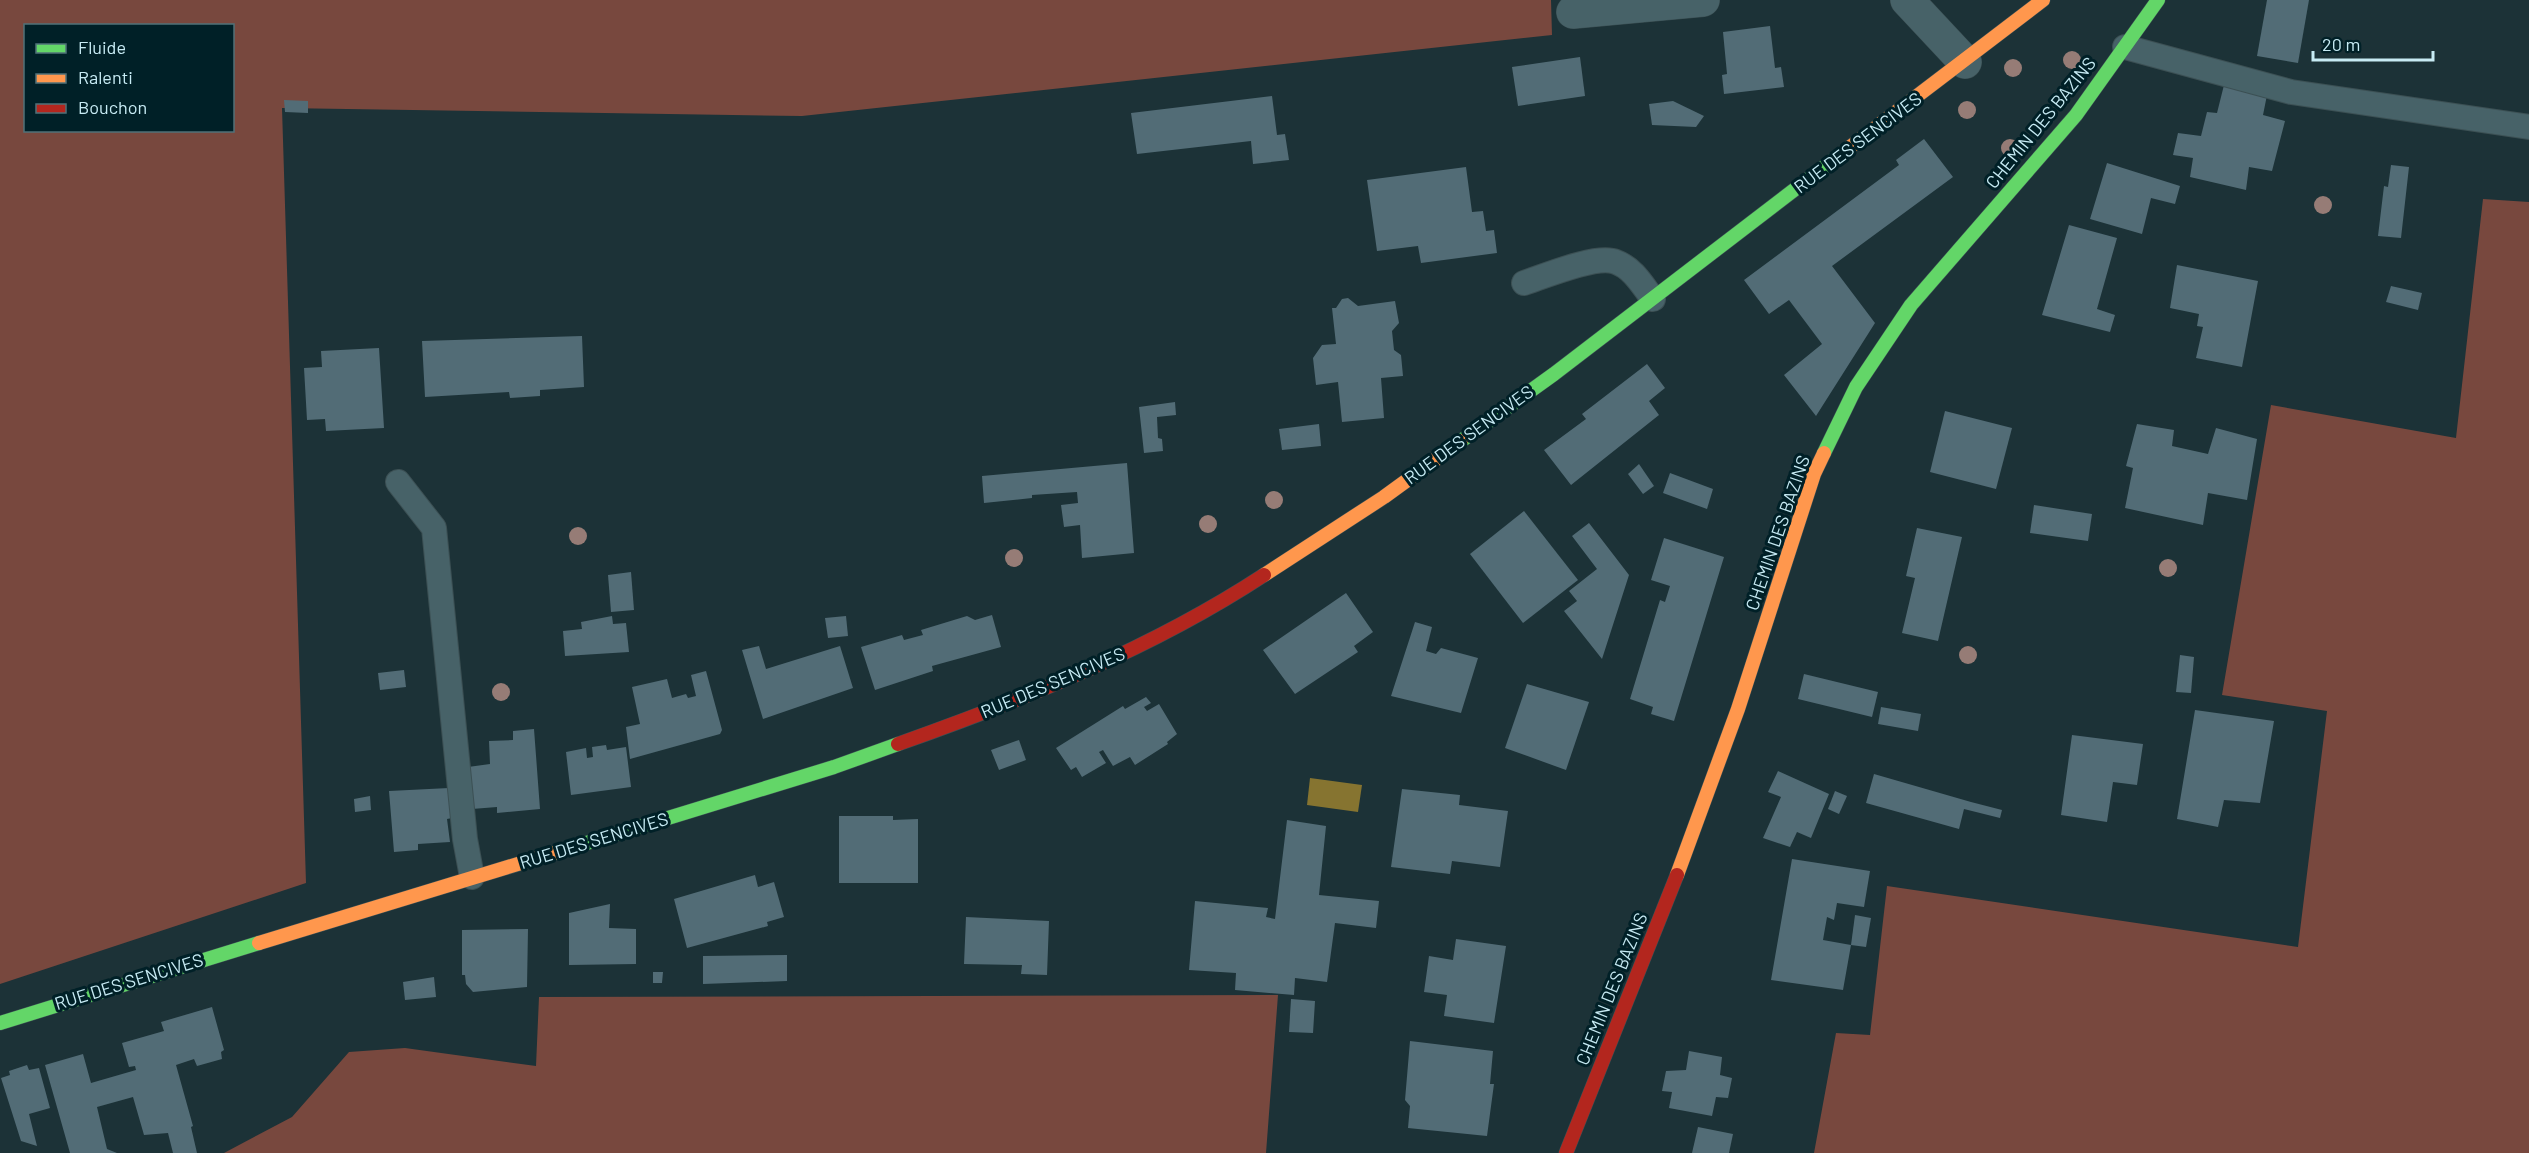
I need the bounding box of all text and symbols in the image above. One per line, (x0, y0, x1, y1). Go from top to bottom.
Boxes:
legend (24, 24, 234, 132)
scale bar (2313, 24, 2433, 62)
text: 20 m (2322, 33, 2360, 55)
text: Fluide (78, 36, 126, 58)
street label: CHEMIN DES BAZINS (1981, 52, 2100, 192)
text: Ralenti (78, 66, 133, 88)
street label: RUE DES SENCIVES (1789, 87, 1926, 197)
text: Bouchon (78, 96, 147, 118)
street label: RUE DES SENCIVES (1400, 380, 1537, 488)
street label: CHEMIN DES BAZINS (1740, 452, 1814, 613)
street label: RUE DES SENCIVES (977, 642, 1128, 722)
street label: RUE DES SENCIVES (517, 807, 671, 873)
street label: CHEMIN DES BAZINS (1570, 909, 1652, 1068)
street label: RUE DES SENCIVES (52, 948, 206, 1014)

